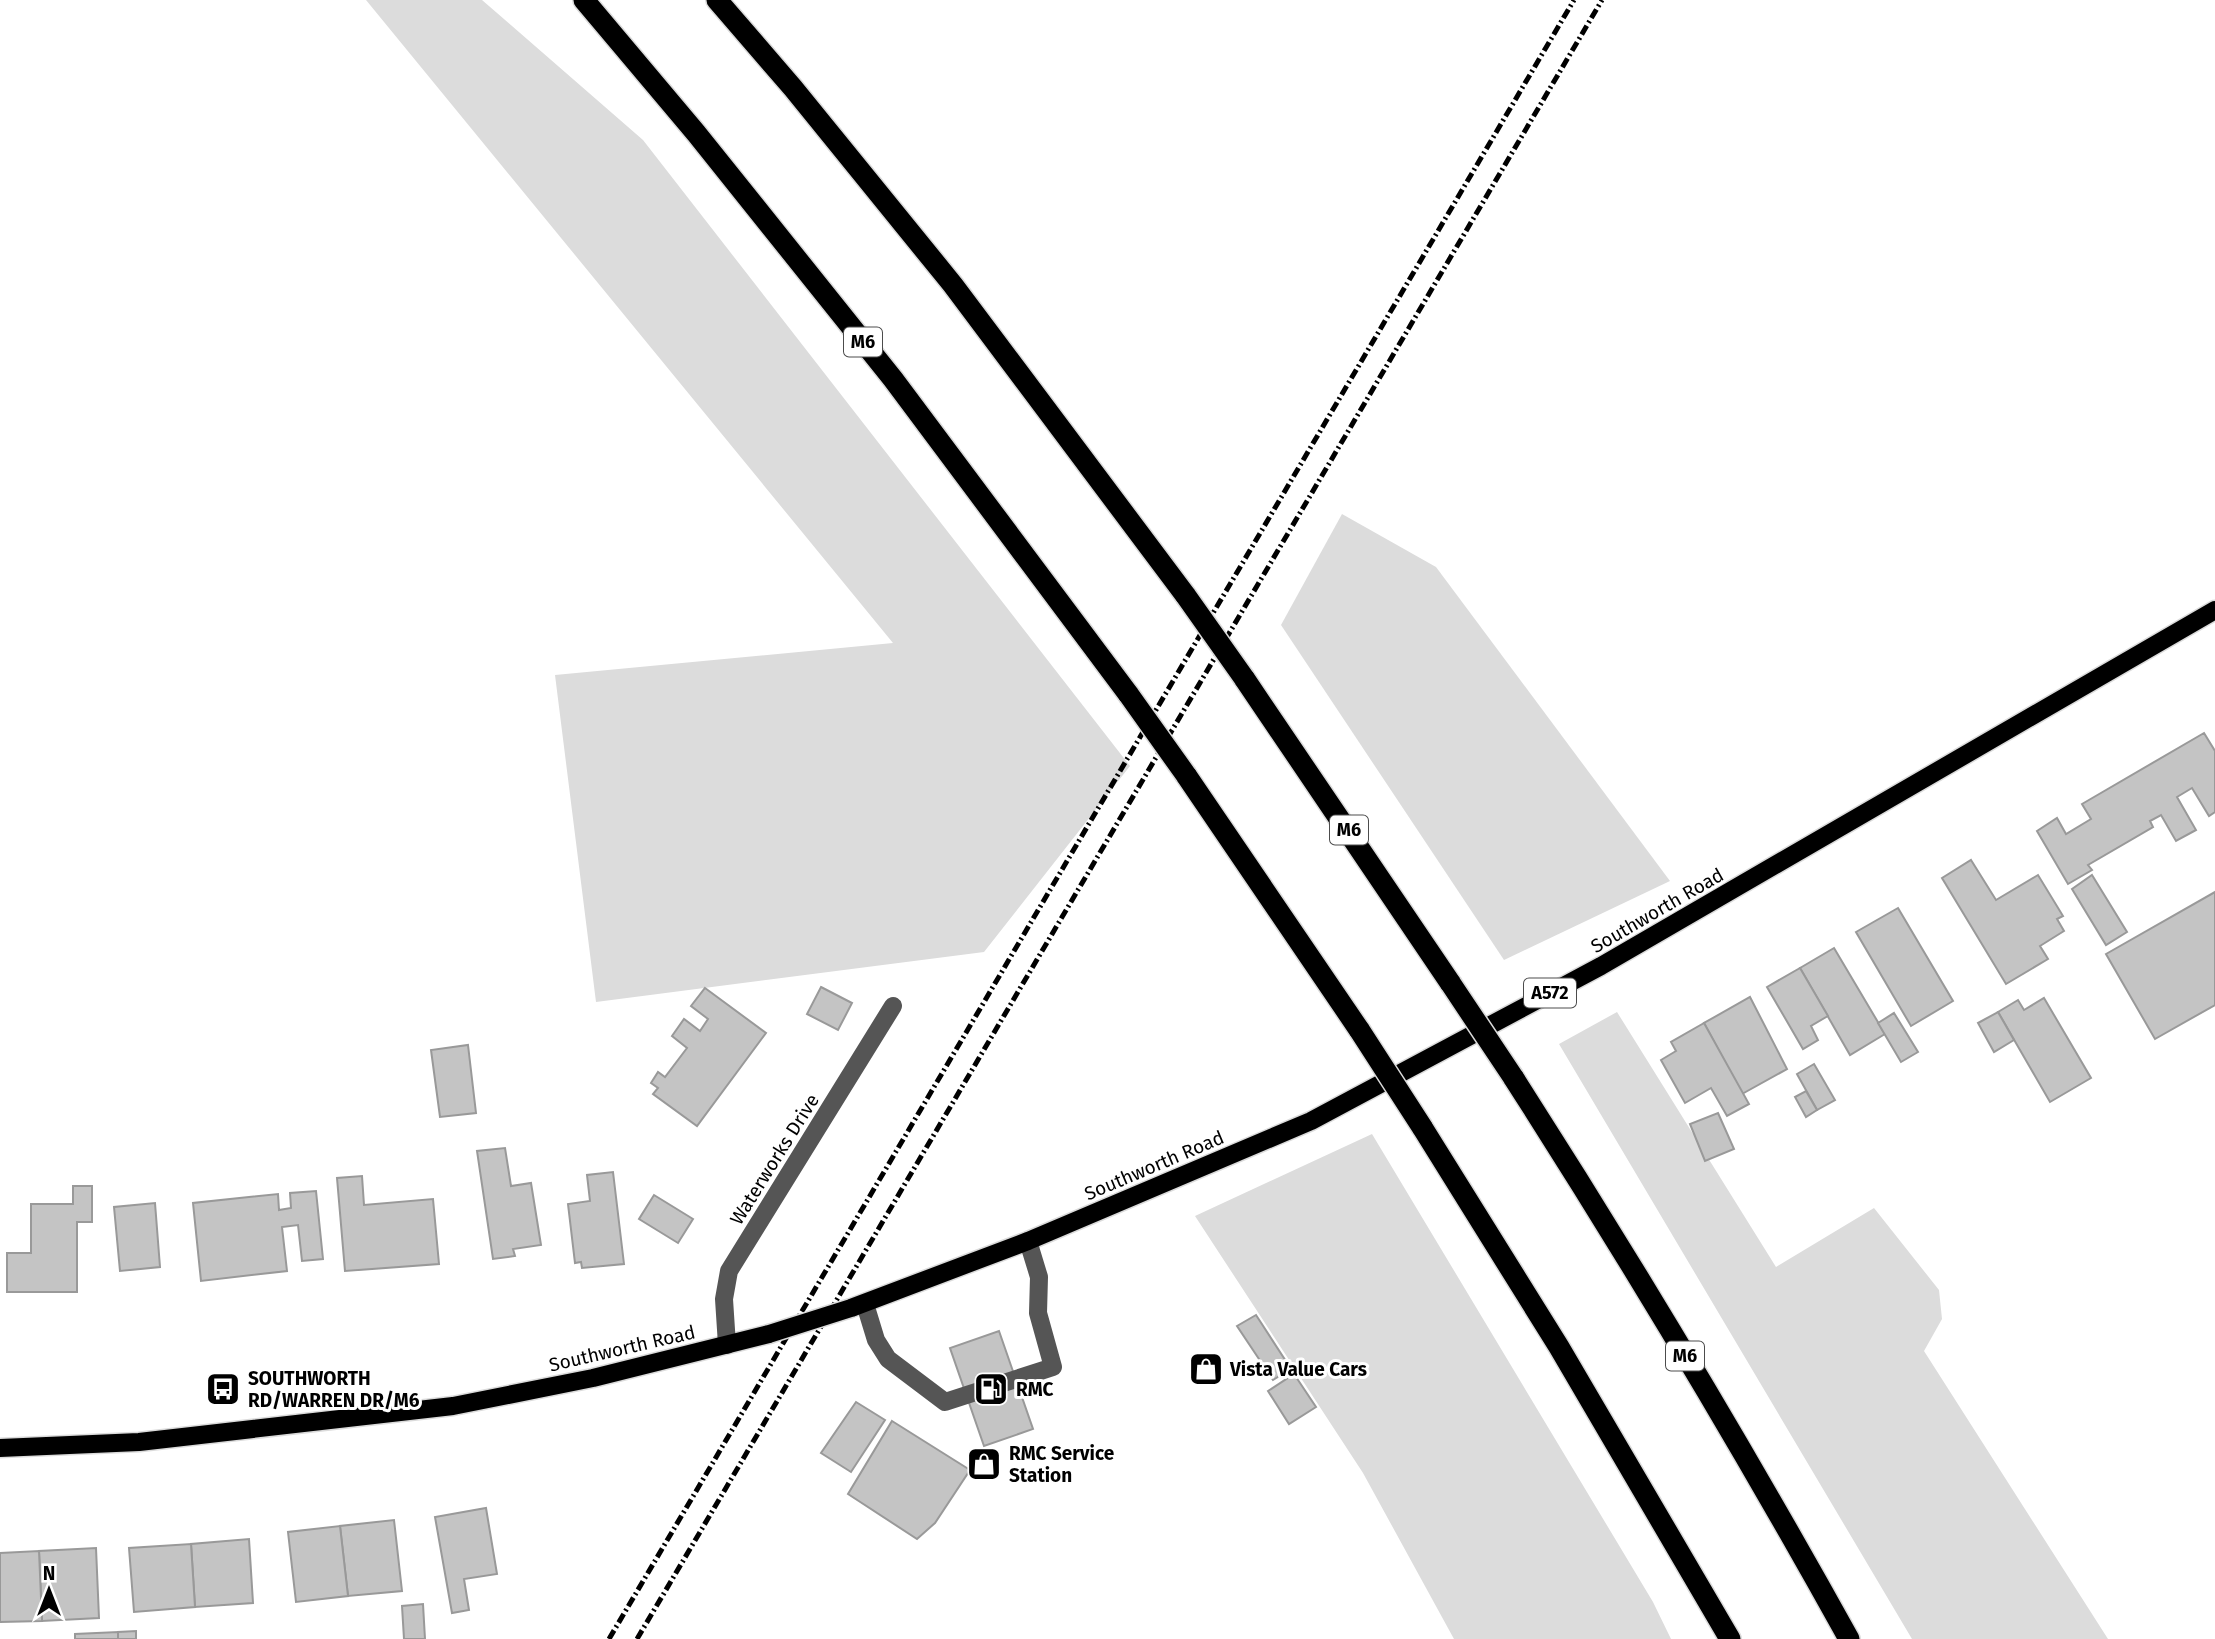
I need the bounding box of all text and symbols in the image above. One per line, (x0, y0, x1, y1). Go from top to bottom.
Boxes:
road number: M6 (844, 328, 882, 356)
road number: M6 (1330, 816, 1368, 844)
street label: Southworth Road (1587, 863, 1728, 958)
road number: A572 (1524, 978, 1576, 1008)
street label: Waterworks Drive (725, 1090, 824, 1229)
street label: Southworth Road (1081, 1126, 1227, 1205)
street label: Southworth Road (547, 1320, 697, 1376)
road number: M6 (1666, 1342, 1704, 1371)
shop icon: Vista Value Cars (1187, 1350, 1225, 1388)
place label: Vista Value Cars (1229, 1358, 1367, 1381)
place label: SOUTHWORTH RD/WARREN DR/M6 (248, 1367, 420, 1412)
bus stop icon: SOUTHWORTH RD/WARREN DR/M6 (204, 1370, 242, 1408)
fuel station icon: RMC (972, 1370, 1010, 1408)
place label: RMC (1016, 1378, 1053, 1401)
place label: RMC Service Station (1009, 1442, 1114, 1487)
shop icon: RMC Service Station (965, 1445, 1003, 1483)
north arrow (14, 1555, 84, 1625)
text: N (43, 1562, 55, 1585)

